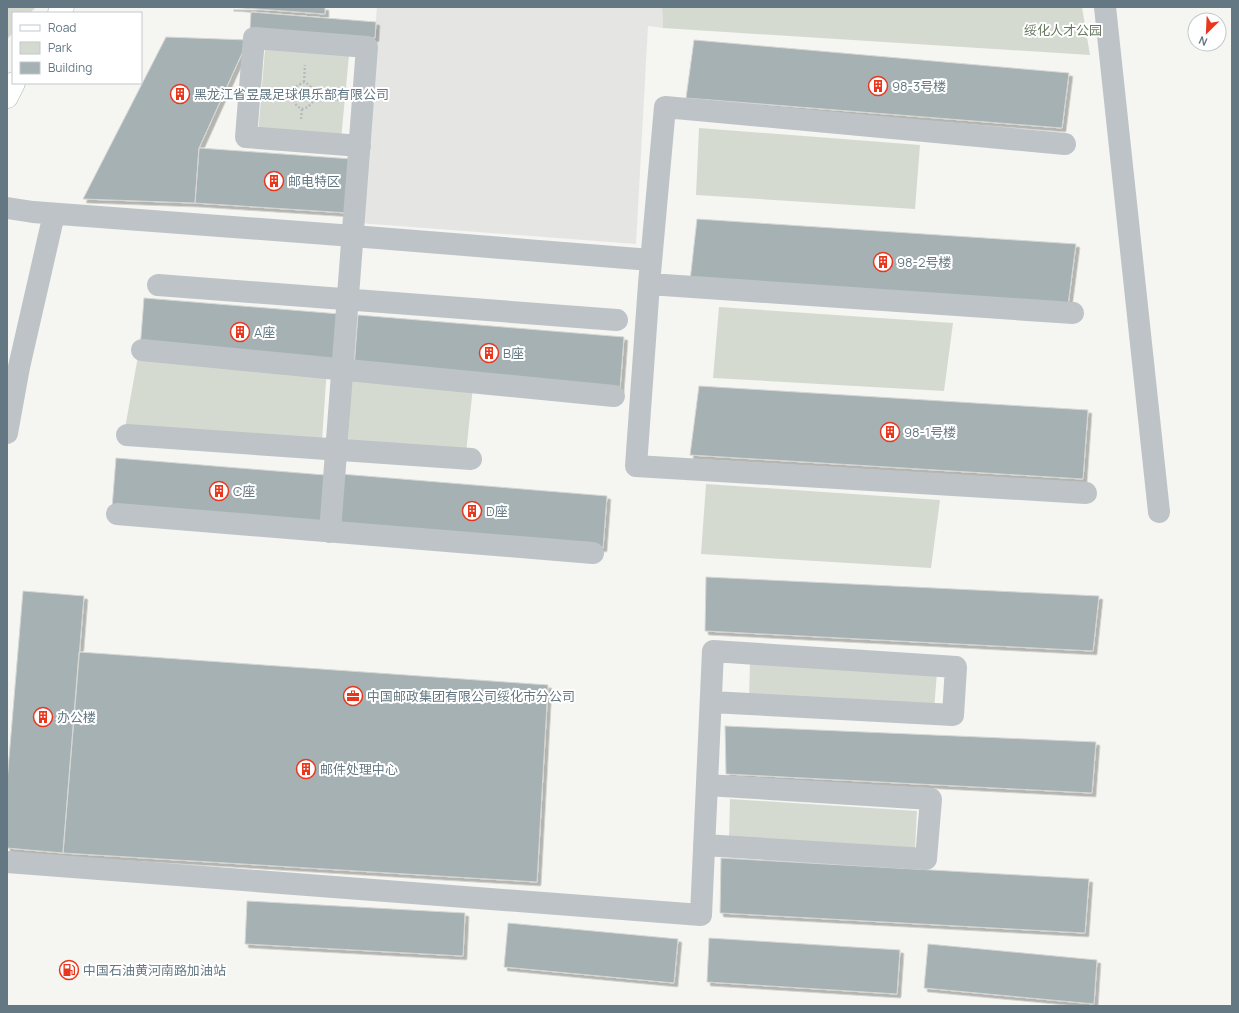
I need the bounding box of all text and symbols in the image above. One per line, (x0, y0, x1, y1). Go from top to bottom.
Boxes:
legend (12, 12, 142, 84)
north arrow (1187, 12, 1227, 52)
text: Road (48, 19, 76, 36)
park label: 绥化人才公园 (1024, 21, 1102, 39)
text: N (1196, 33, 1209, 50)
text: Park (48, 39, 73, 56)
text: Building (48, 59, 92, 76)
building icon: 98-3号楼 (867, 75, 889, 97)
place label: 98-3号楼 (892, 77, 946, 95)
building icon: 黑龙江省昱晟足球俱乐部有限公司 (169, 83, 191, 105)
place label: 黑龙江省昱晟足球俱乐部有限公司 (194, 85, 389, 103)
building icon: 邮电特区 (263, 170, 285, 192)
place label: 邮电特区 (288, 172, 340, 190)
building icon: 98-2号楼 (872, 251, 894, 273)
place label: 98-2号楼 (897, 253, 951, 271)
building icon: A座 (229, 321, 251, 343)
place label: A座 (254, 323, 275, 341)
building icon: B座 (478, 342, 500, 364)
place label: B座 (503, 344, 524, 362)
building icon: 98-1号楼 (879, 421, 901, 443)
place label: 98-1号楼 (904, 423, 956, 441)
building icon: C座 (208, 480, 230, 502)
place label: C座 (233, 482, 255, 500)
building icon: D座 (461, 500, 483, 522)
place label: D座 (486, 502, 508, 520)
office icon: 中国邮政集团有限公司绥化市分公司 (342, 685, 364, 707)
place label: 中国邮政集团有限公司绥化市分公司 (367, 687, 575, 705)
building icon: 办公楼 (32, 706, 54, 728)
place label: 办公楼 (57, 708, 96, 726)
building icon: 邮件处理中心 (295, 758, 317, 780)
place label: 邮件处理中心 (320, 760, 398, 778)
fuel station icon: 中国石油黄河南路加油站 (58, 959, 80, 981)
place label: 中国石油黄河南路加油站 (83, 961, 226, 979)

